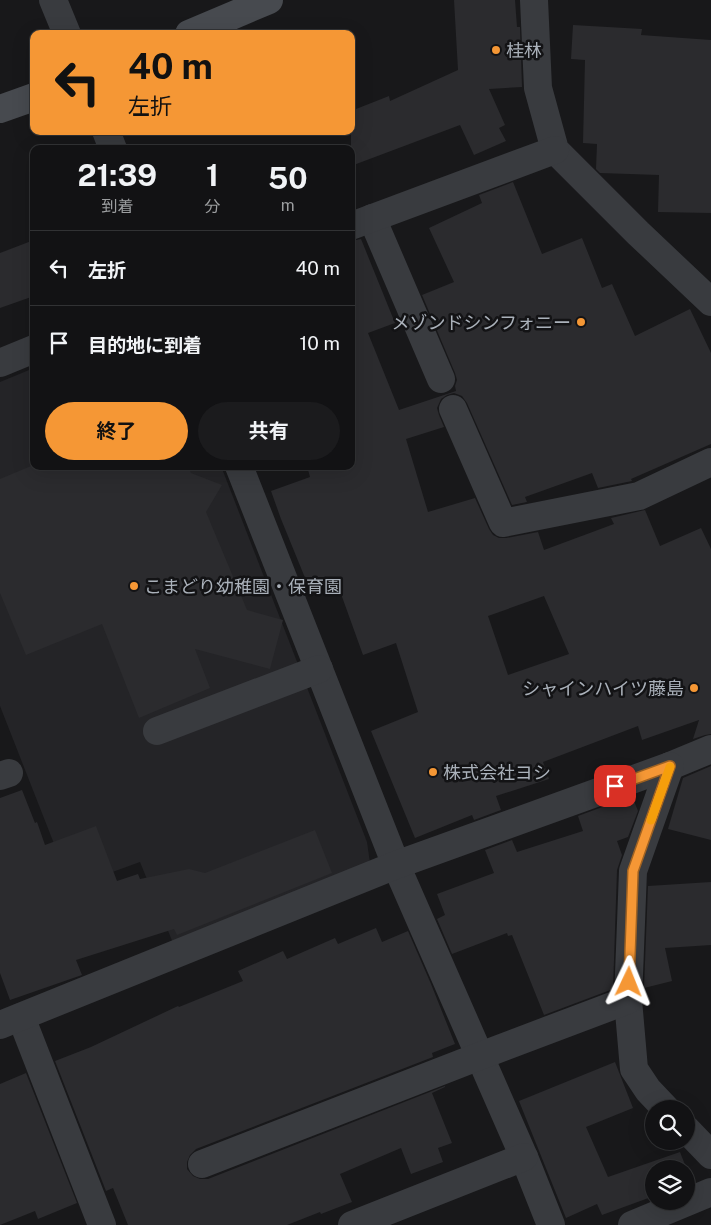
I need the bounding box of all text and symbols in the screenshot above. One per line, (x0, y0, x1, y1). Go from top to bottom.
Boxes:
place label: 桂林 (506, 40, 542, 61)
marker: 桂林 (490, 44, 502, 56)
text: 40 m (128, 46, 213, 87)
icon: left (45, 50, 110, 115)
text: 左折 (128, 93, 172, 119)
text: 21:39 (77, 157, 157, 193)
text: 1 (206, 157, 219, 193)
text: 50 (268, 160, 308, 196)
text: m (281, 196, 295, 215)
text: 到着 (101, 197, 133, 216)
text: 分 (204, 197, 221, 216)
icon: left (45, 254, 73, 282)
text: 40 m (295, 257, 340, 279)
text: 左折 (88, 259, 126, 281)
place label: メゾンドシンフォニー (392, 312, 571, 333)
marker: メゾンドシンフォニー (575, 316, 587, 328)
icon: arrive (45, 329, 73, 357)
text: 10 m (300, 332, 340, 354)
text: 目的地に到着 (88, 334, 202, 356)
button: 終了 (45, 402, 188, 460)
button: 共有 (198, 402, 340, 460)
place label: こまどり幼稚園・保育園 (144, 576, 342, 597)
marker: こまどり幼稚園・保育園 (128, 580, 140, 592)
place label: シャインハイツ藤島 (522, 678, 684, 699)
marker: シャインハイツ藤島 (688, 682, 700, 694)
place label: 株式会社ヨシ (443, 762, 551, 783)
pin (594, 765, 636, 807)
marker: 株式会社ヨシ (427, 766, 439, 778)
icon: arrive (601, 772, 629, 800)
position arrow (602, 955, 654, 1007)
map controls (645, 1100, 695, 1210)
button: search (645, 1100, 695, 1150)
button: layers (645, 1160, 695, 1210)

